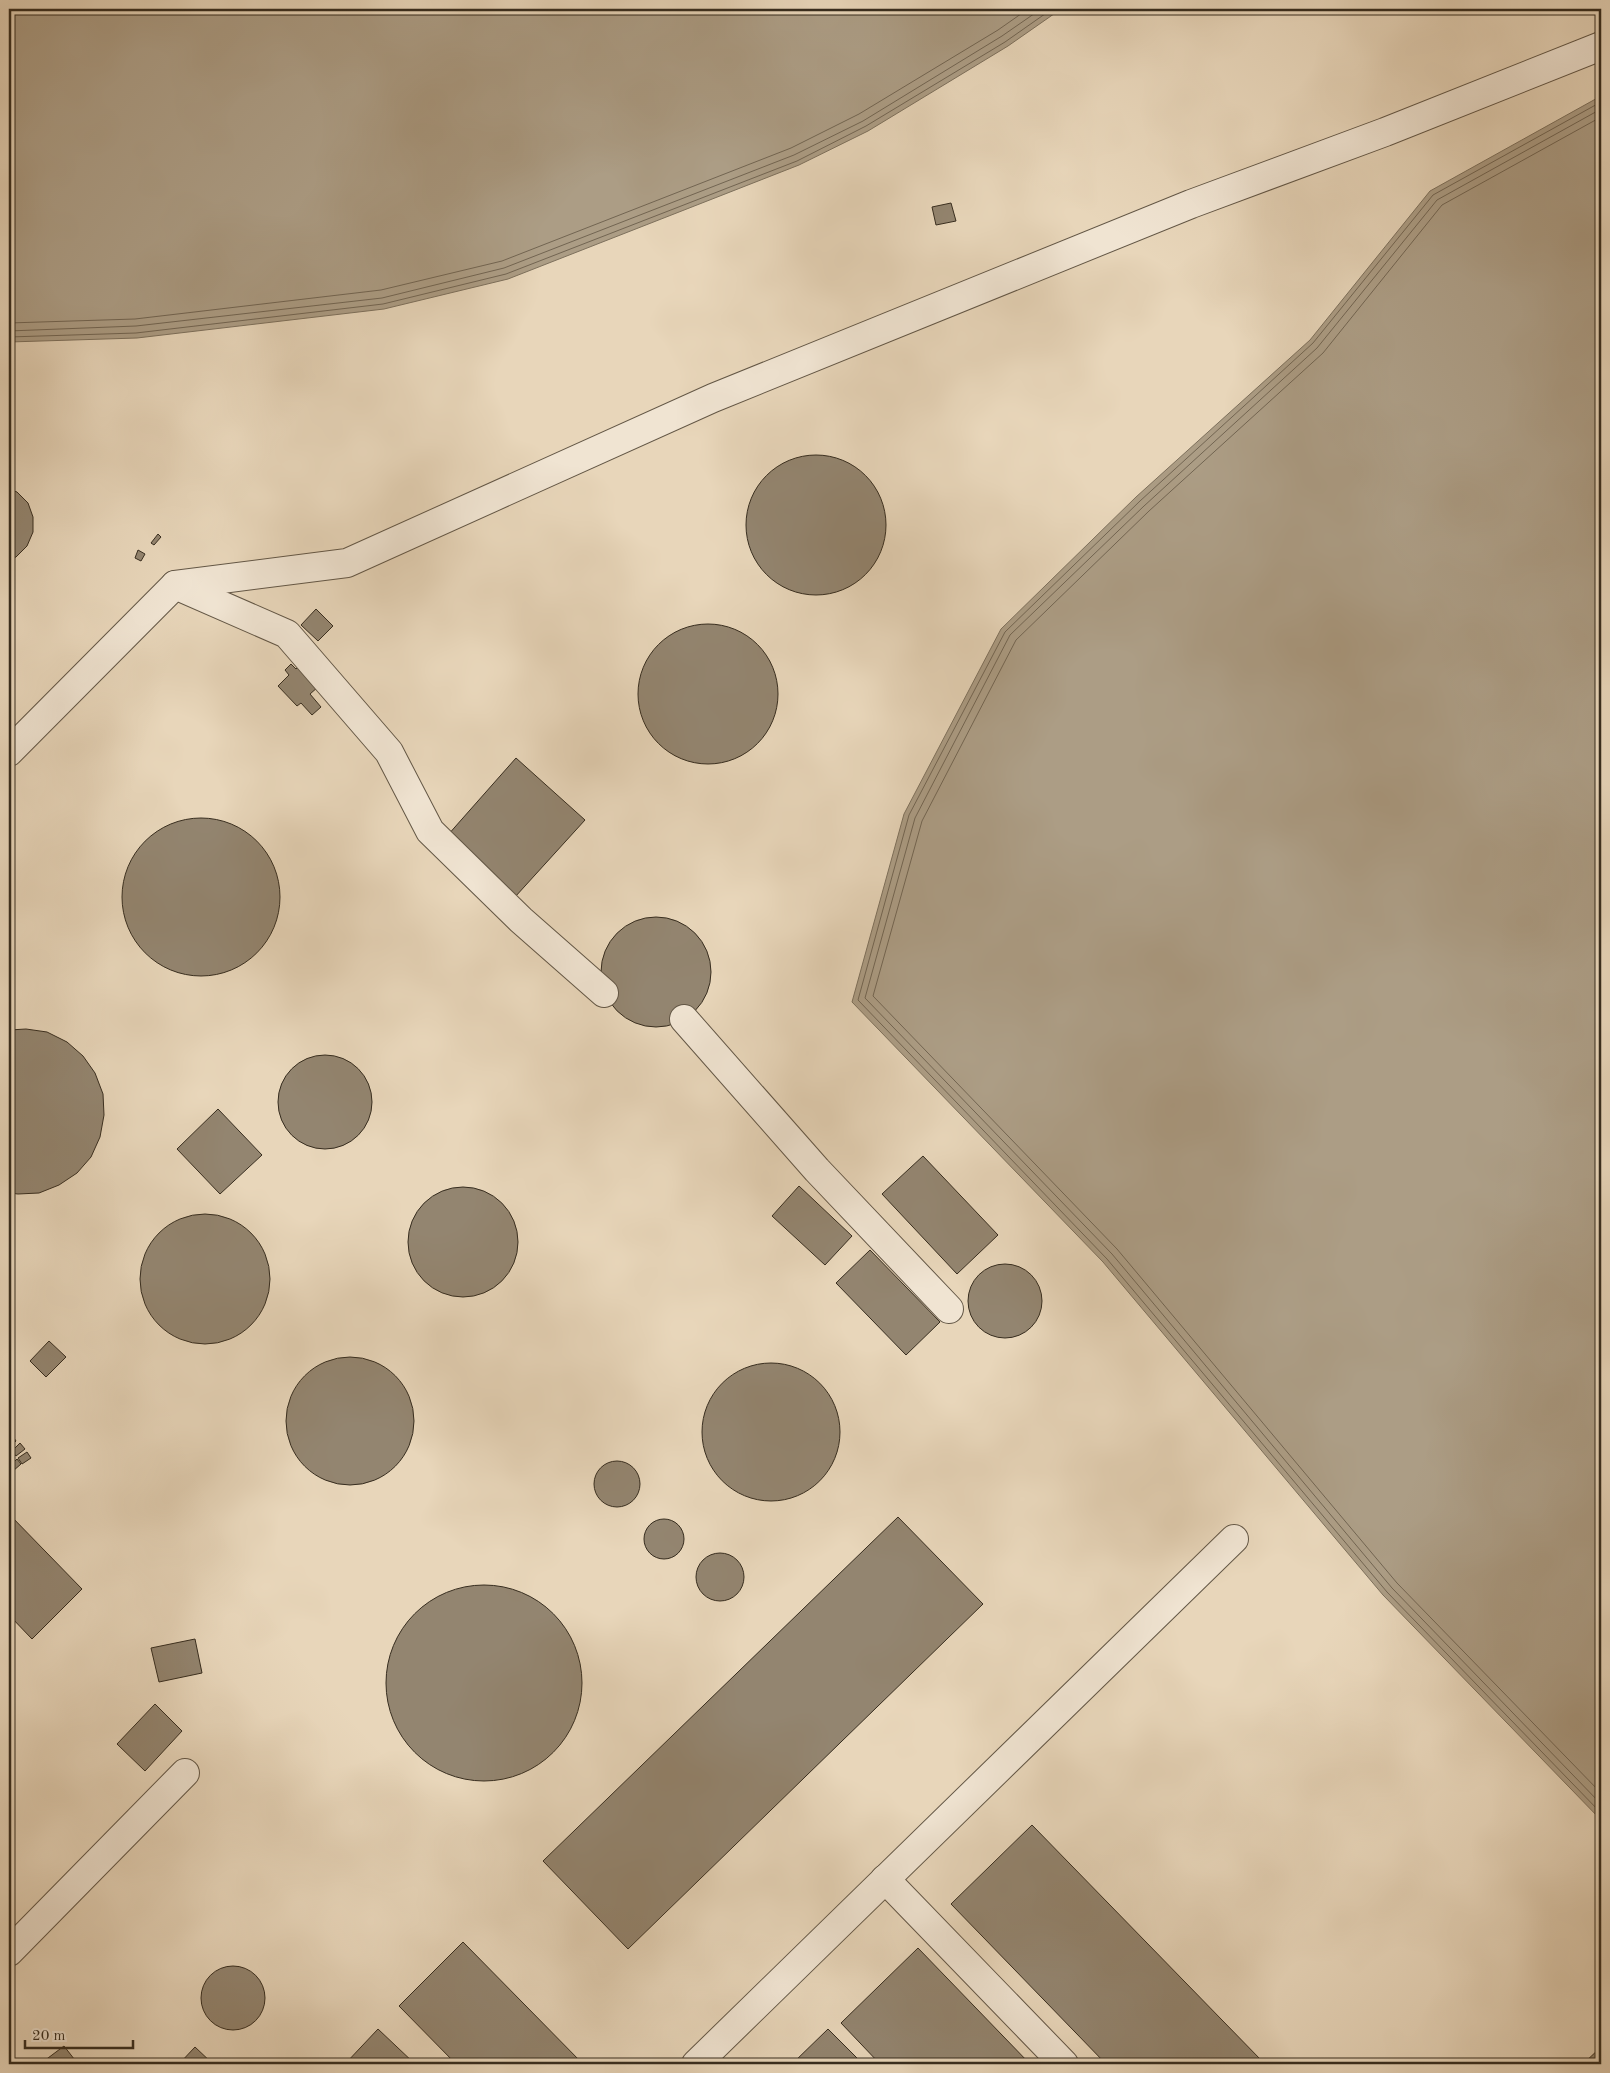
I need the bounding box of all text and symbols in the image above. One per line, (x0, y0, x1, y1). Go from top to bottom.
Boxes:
scale bar (25, 2018, 132, 2050)
text: 20 m (32, 2029, 66, 2044)

